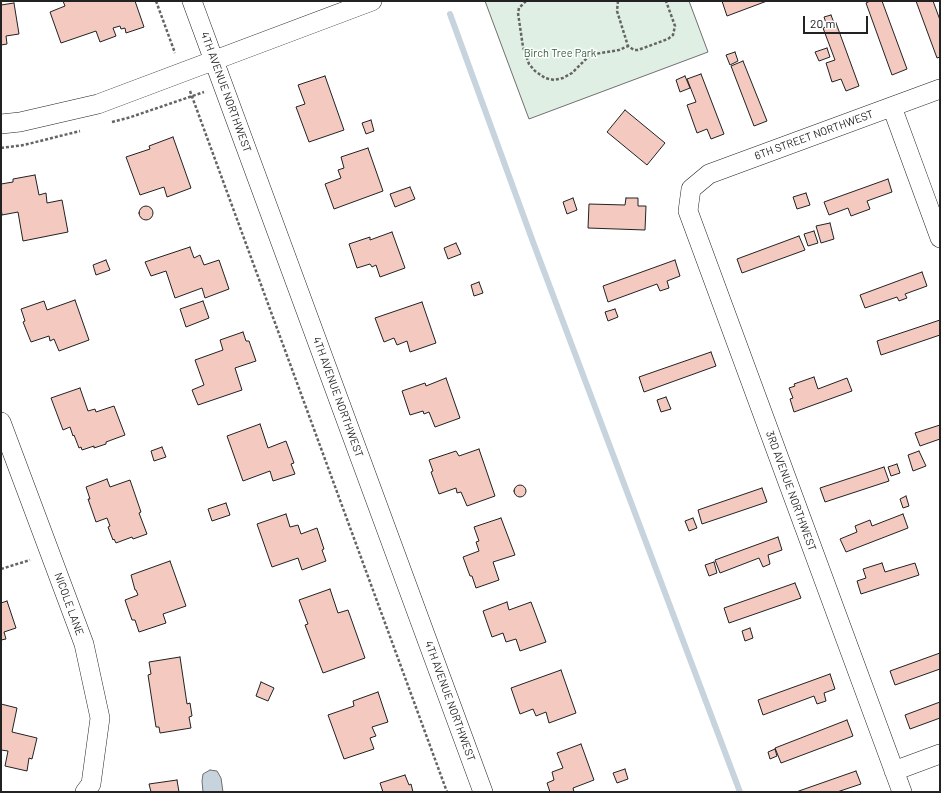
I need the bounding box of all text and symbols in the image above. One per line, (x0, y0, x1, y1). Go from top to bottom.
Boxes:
scale bar (805, 8, 870, 34)
text: 20 m (810, 16, 836, 30)
street label: 4TH AVENUE NORTHWEST (198, 30, 254, 154)
park label: Birch Tree Park (524, 46, 596, 60)
street label: 6TH STREET NORTHWEST (753, 107, 875, 163)
street label: 4TH AVENUE NORTHWEST (310, 335, 366, 459)
street label: 3RD AVENUE NORTHWEST (763, 429, 819, 553)
street label: NICOLE LANE (51, 571, 87, 637)
street label: 4TH AVENUE NORTHWEST (422, 639, 478, 763)

